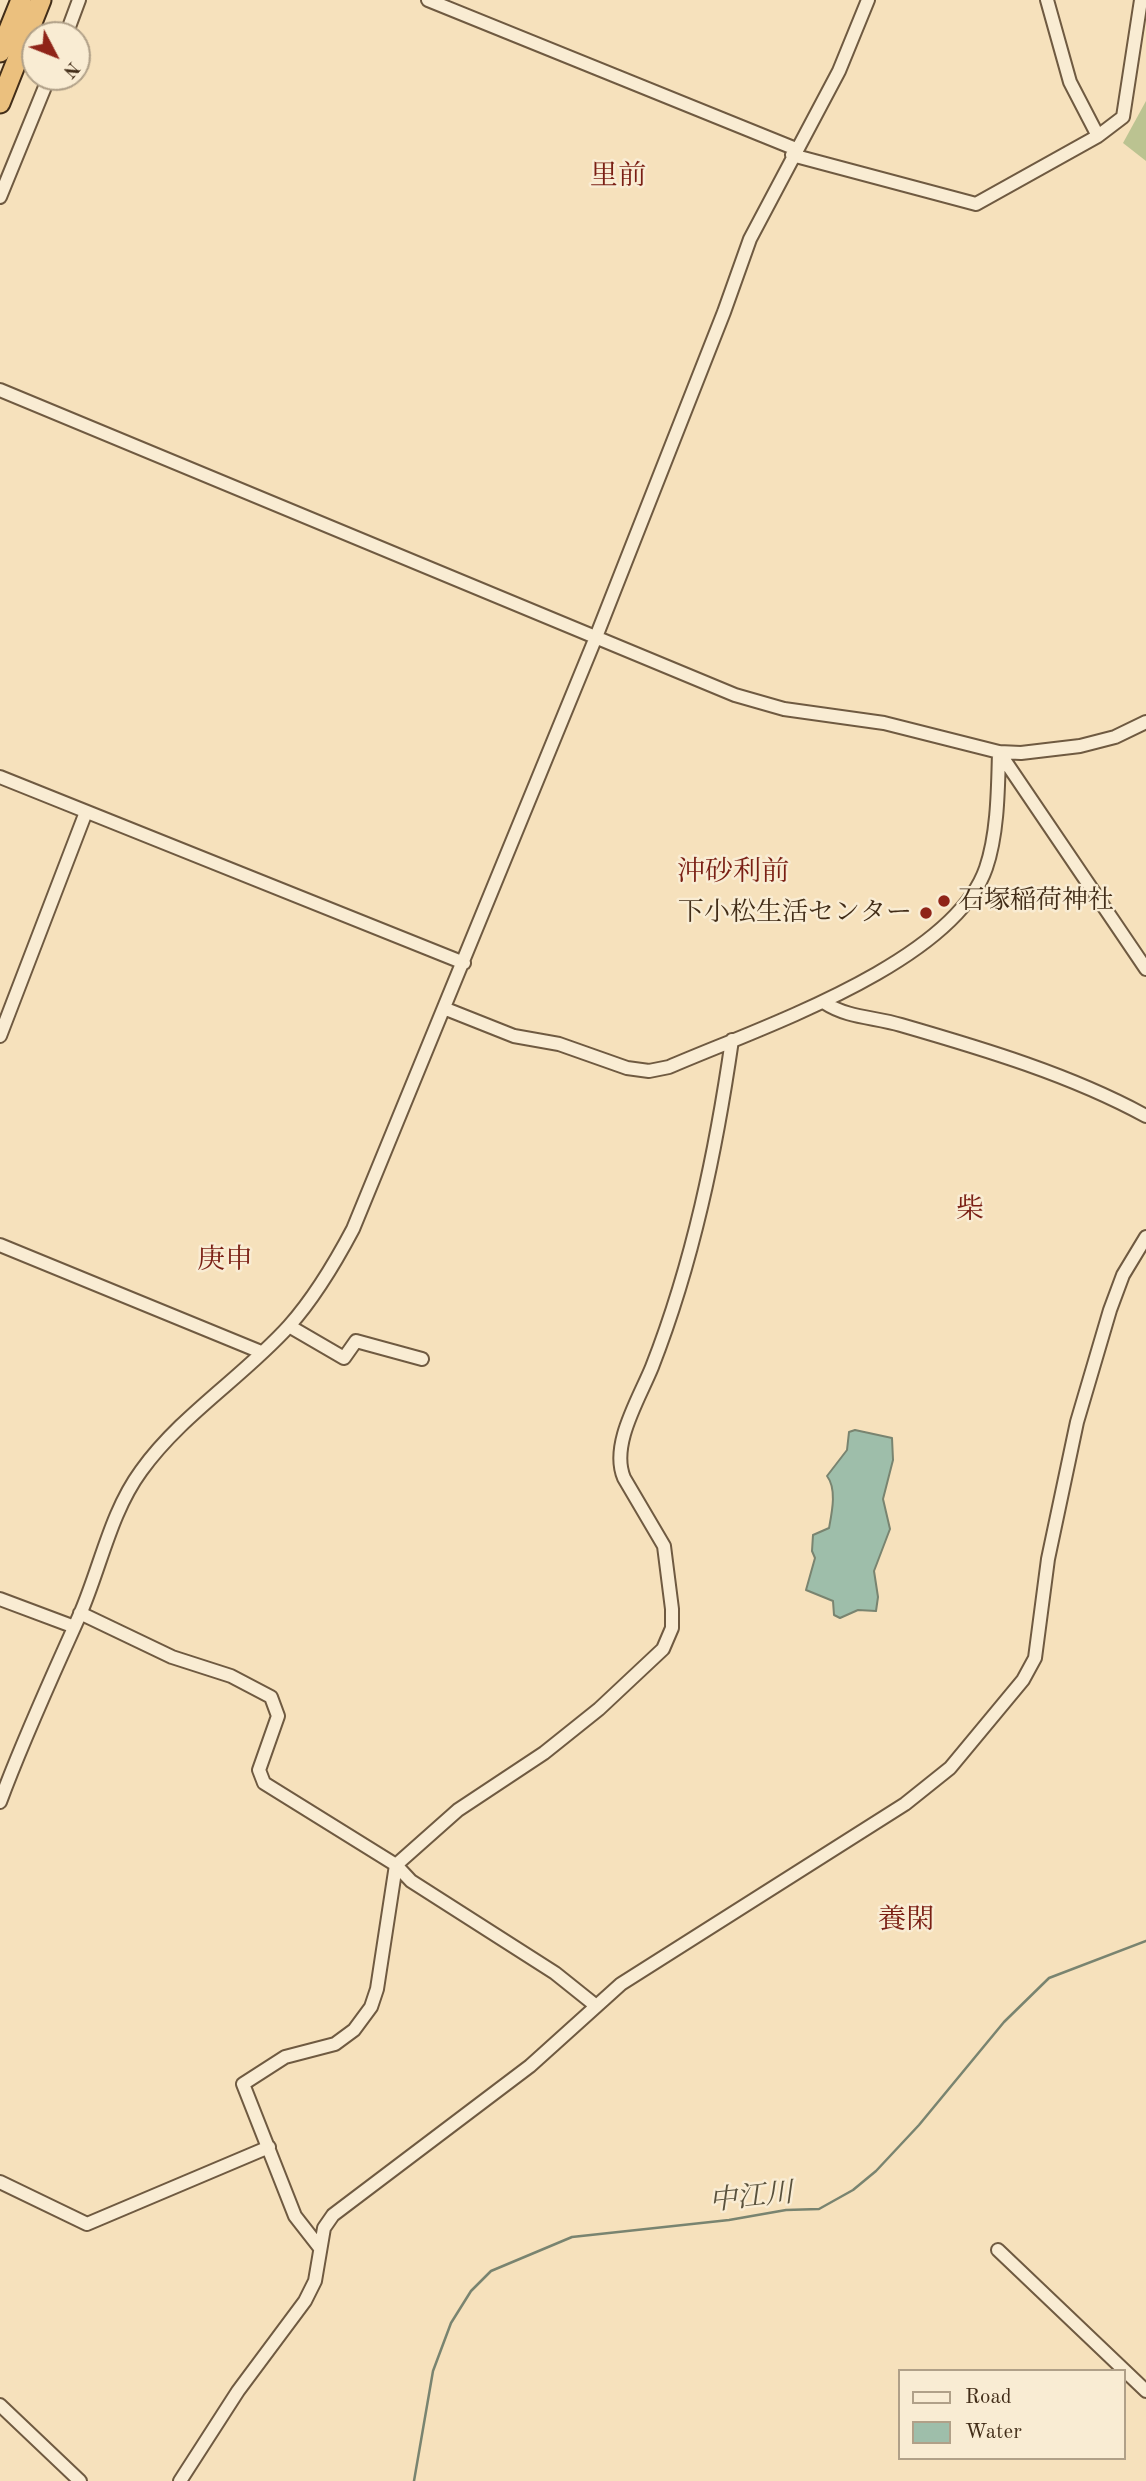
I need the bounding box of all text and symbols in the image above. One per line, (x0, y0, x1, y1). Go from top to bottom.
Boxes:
north arrow (21, 21, 91, 91)
text: N (59, 57, 82, 81)
district label: 里前 (590, 160, 646, 194)
district label: 沖砂利前 (677, 856, 789, 890)
place label: 石塚稲荷神社 (958, 885, 1114, 917)
marker: 石塚稲荷神社 (936, 893, 952, 909)
place label: 下小松生活センター (678, 897, 912, 929)
marker: 下小松生活センター (918, 905, 934, 921)
district label: 柴 (956, 1194, 984, 1228)
district label: 庚申 (197, 1244, 253, 1278)
district label: 養閑 (878, 1904, 934, 1938)
water label: 中江川 (707, 2177, 795, 2219)
legend (898, 2369, 1125, 2460)
text: Road (965, 2387, 1012, 2408)
text: Water (965, 2422, 1022, 2443)

